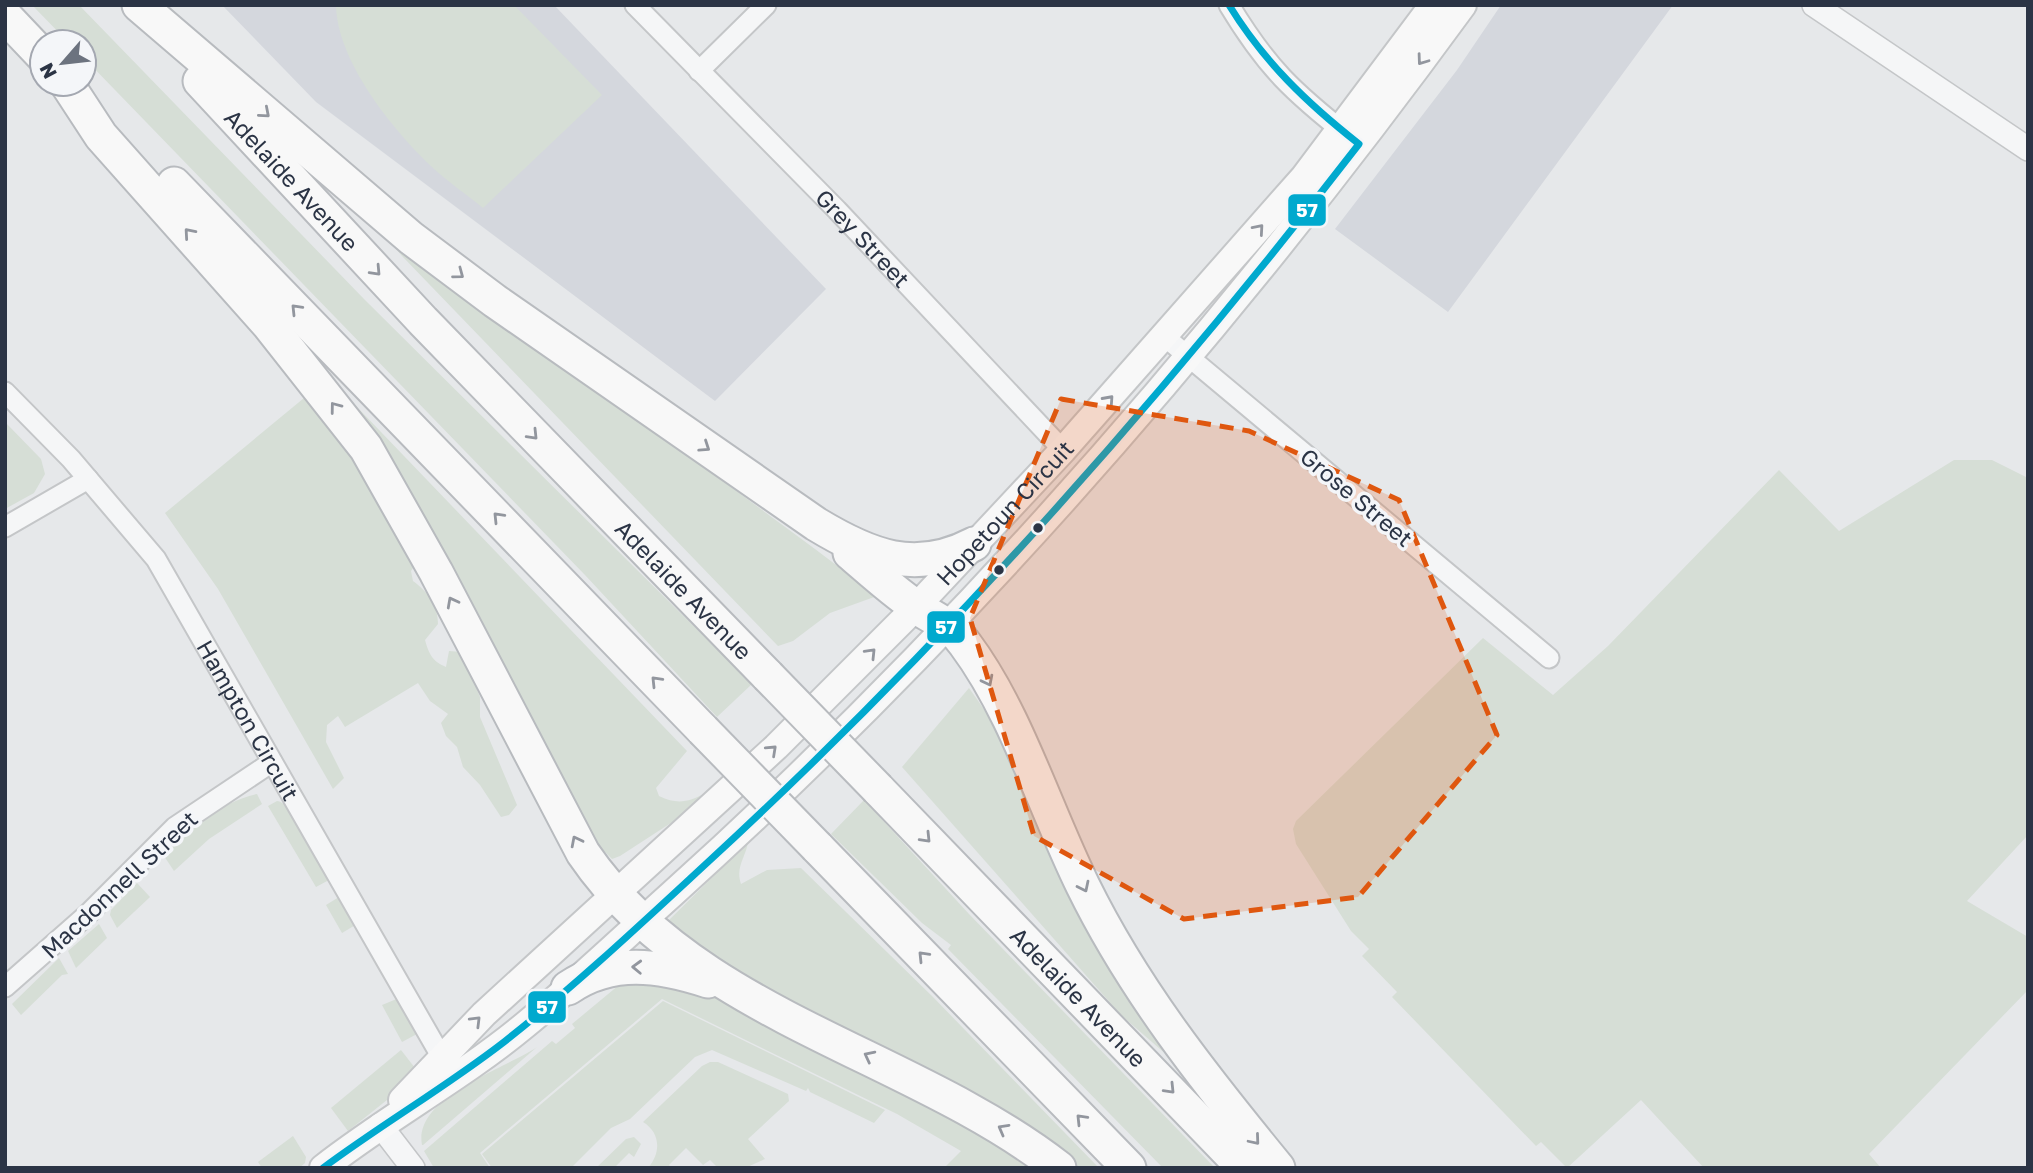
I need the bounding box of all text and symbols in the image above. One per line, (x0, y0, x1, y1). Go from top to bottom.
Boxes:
north arrow (28, 28, 98, 98)
one-way arrow (1418, 52, 1431, 65)
text: N (34, 59, 61, 83)
street label: Adelaide Avenue (219, 103, 365, 257)
one-way arrow (257, 105, 270, 117)
street label: Grey Street (810, 183, 916, 293)
line badge: 57 (1287, 193, 1327, 227)
text: 57 (1296, 198, 1318, 221)
one-way arrow (1251, 224, 1263, 237)
one-way arrow (185, 228, 197, 241)
one-way arrow (367, 263, 380, 276)
one-way arrow (451, 265, 464, 278)
one-way arrow (292, 305, 305, 318)
one-way arrow (1101, 395, 1113, 408)
one-way arrow (331, 402, 344, 415)
one-way arrow (525, 426, 538, 439)
street label: Hopetoun Circuit (930, 434, 1079, 591)
one-way arrow (698, 439, 711, 452)
street label: Grose Street (1295, 442, 1419, 552)
one-way arrow (493, 512, 506, 525)
street label: Adelaide Avenue (610, 514, 758, 665)
unlabelled marker (1031, 521, 1045, 535)
unlabelled marker (992, 563, 1006, 577)
one-way arrow (446, 597, 460, 609)
line badge: 57 (926, 610, 966, 644)
text: 57 (935, 615, 957, 638)
street label: Hampton Circuit (191, 635, 305, 805)
one-way arrow (863, 648, 876, 661)
one-way arrow (980, 674, 993, 686)
one-way arrow (651, 676, 664, 689)
one-way arrow (764, 746, 777, 759)
street label: Macdonnell Street (35, 804, 203, 964)
one-way arrow (917, 829, 930, 842)
one-way arrow (571, 836, 585, 848)
one-way arrow (1075, 880, 1089, 892)
street label: Adelaide Avenue (1005, 921, 1153, 1073)
one-way arrow (918, 951, 931, 964)
one-way arrow (632, 959, 642, 975)
line badge: 57 (527, 990, 567, 1024)
text: 57 (536, 995, 558, 1018)
one-way arrow (468, 1017, 481, 1030)
one-way arrow (864, 1051, 876, 1065)
one-way arrow (1161, 1081, 1174, 1094)
one-way arrow (1077, 1114, 1090, 1127)
one-way arrow (997, 1124, 1010, 1137)
one-way arrow (1247, 1133, 1260, 1145)

